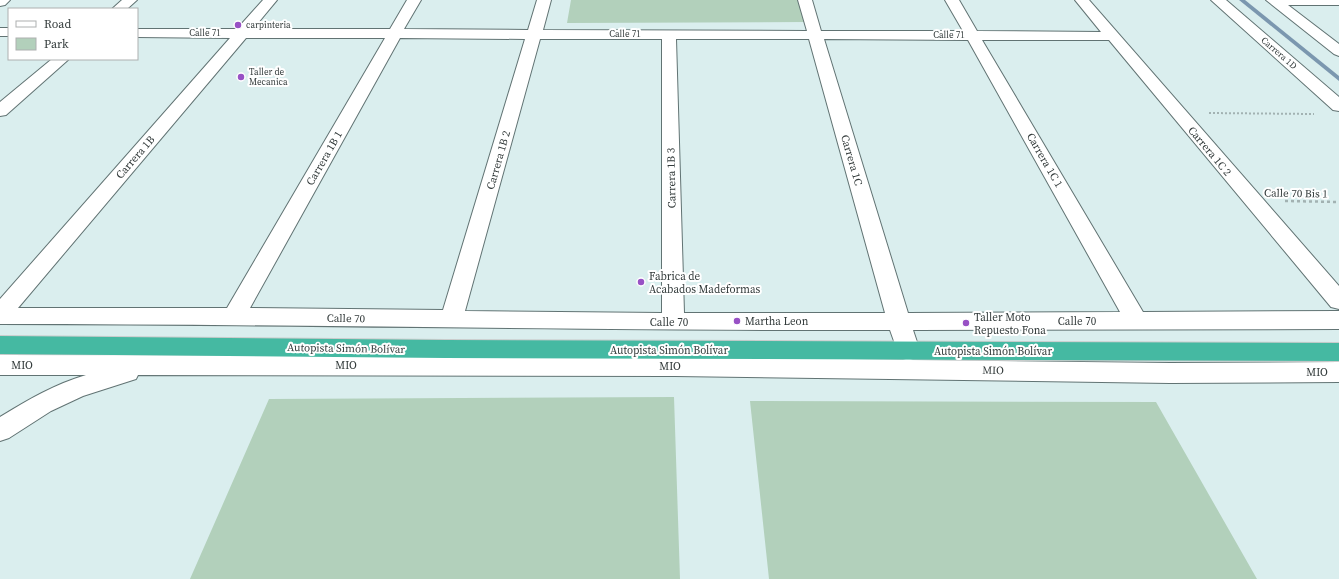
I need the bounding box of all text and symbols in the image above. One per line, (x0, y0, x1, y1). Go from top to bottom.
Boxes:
legend (8, 8, 138, 60)
text: Road (44, 16, 71, 32)
place label: carpinteria (246, 19, 291, 31)
marker: carpinteria (233, 20, 243, 30)
street label: Calle 71 (189, 27, 221, 39)
street label: Calle 71 (609, 28, 641, 40)
street label: Calle 71 (933, 29, 965, 41)
street label: Carrera 1D (1259, 34, 1299, 72)
text: Park (44, 36, 69, 52)
place label: Taller de Mecanica (249, 66, 288, 88)
marker: Taller de Mecanica (236, 72, 246, 82)
street label: Carrera 1C 2 (1184, 123, 1235, 180)
street label: Carrera 1B 1 (303, 128, 346, 188)
street label: Carrera 1B 2 (483, 129, 514, 191)
street label: Carrera 1C 1 (1023, 130, 1066, 190)
street label: Carrera 1B (113, 133, 158, 182)
street label: Carrera 1C (837, 133, 866, 187)
street label: Carrera 1B 3 (663, 147, 680, 208)
street label: Calle 70 Bis 1 (1264, 185, 1328, 202)
place label: Fabrica de Acabados Madeformas (649, 269, 761, 297)
marker: Fabrica de Acabados Madeformas (636, 277, 646, 287)
place label: Taller Moto Repuesto Fona (974, 310, 1046, 338)
street label: Calle 70 (327, 311, 366, 326)
place label: Martha Leon (745, 314, 809, 329)
street label: Calle 70 (1058, 314, 1097, 329)
street label: Calle 70 (650, 315, 689, 330)
marker: Martha Leon (732, 316, 742, 326)
marker: Taller Moto Repuesto Fona (961, 318, 971, 328)
street label: Autopista Simón Bolívar (287, 340, 406, 357)
street label: Autopista Simón Bolívar (610, 343, 728, 358)
street label: Autopista Simón Bolívar (934, 344, 1052, 359)
street label: MIO (11, 358, 33, 373)
street label: MIO (335, 358, 357, 373)
street label: MIO (659, 359, 681, 374)
street label: MIO (982, 363, 1004, 378)
street label: MIO (1306, 365, 1328, 380)

